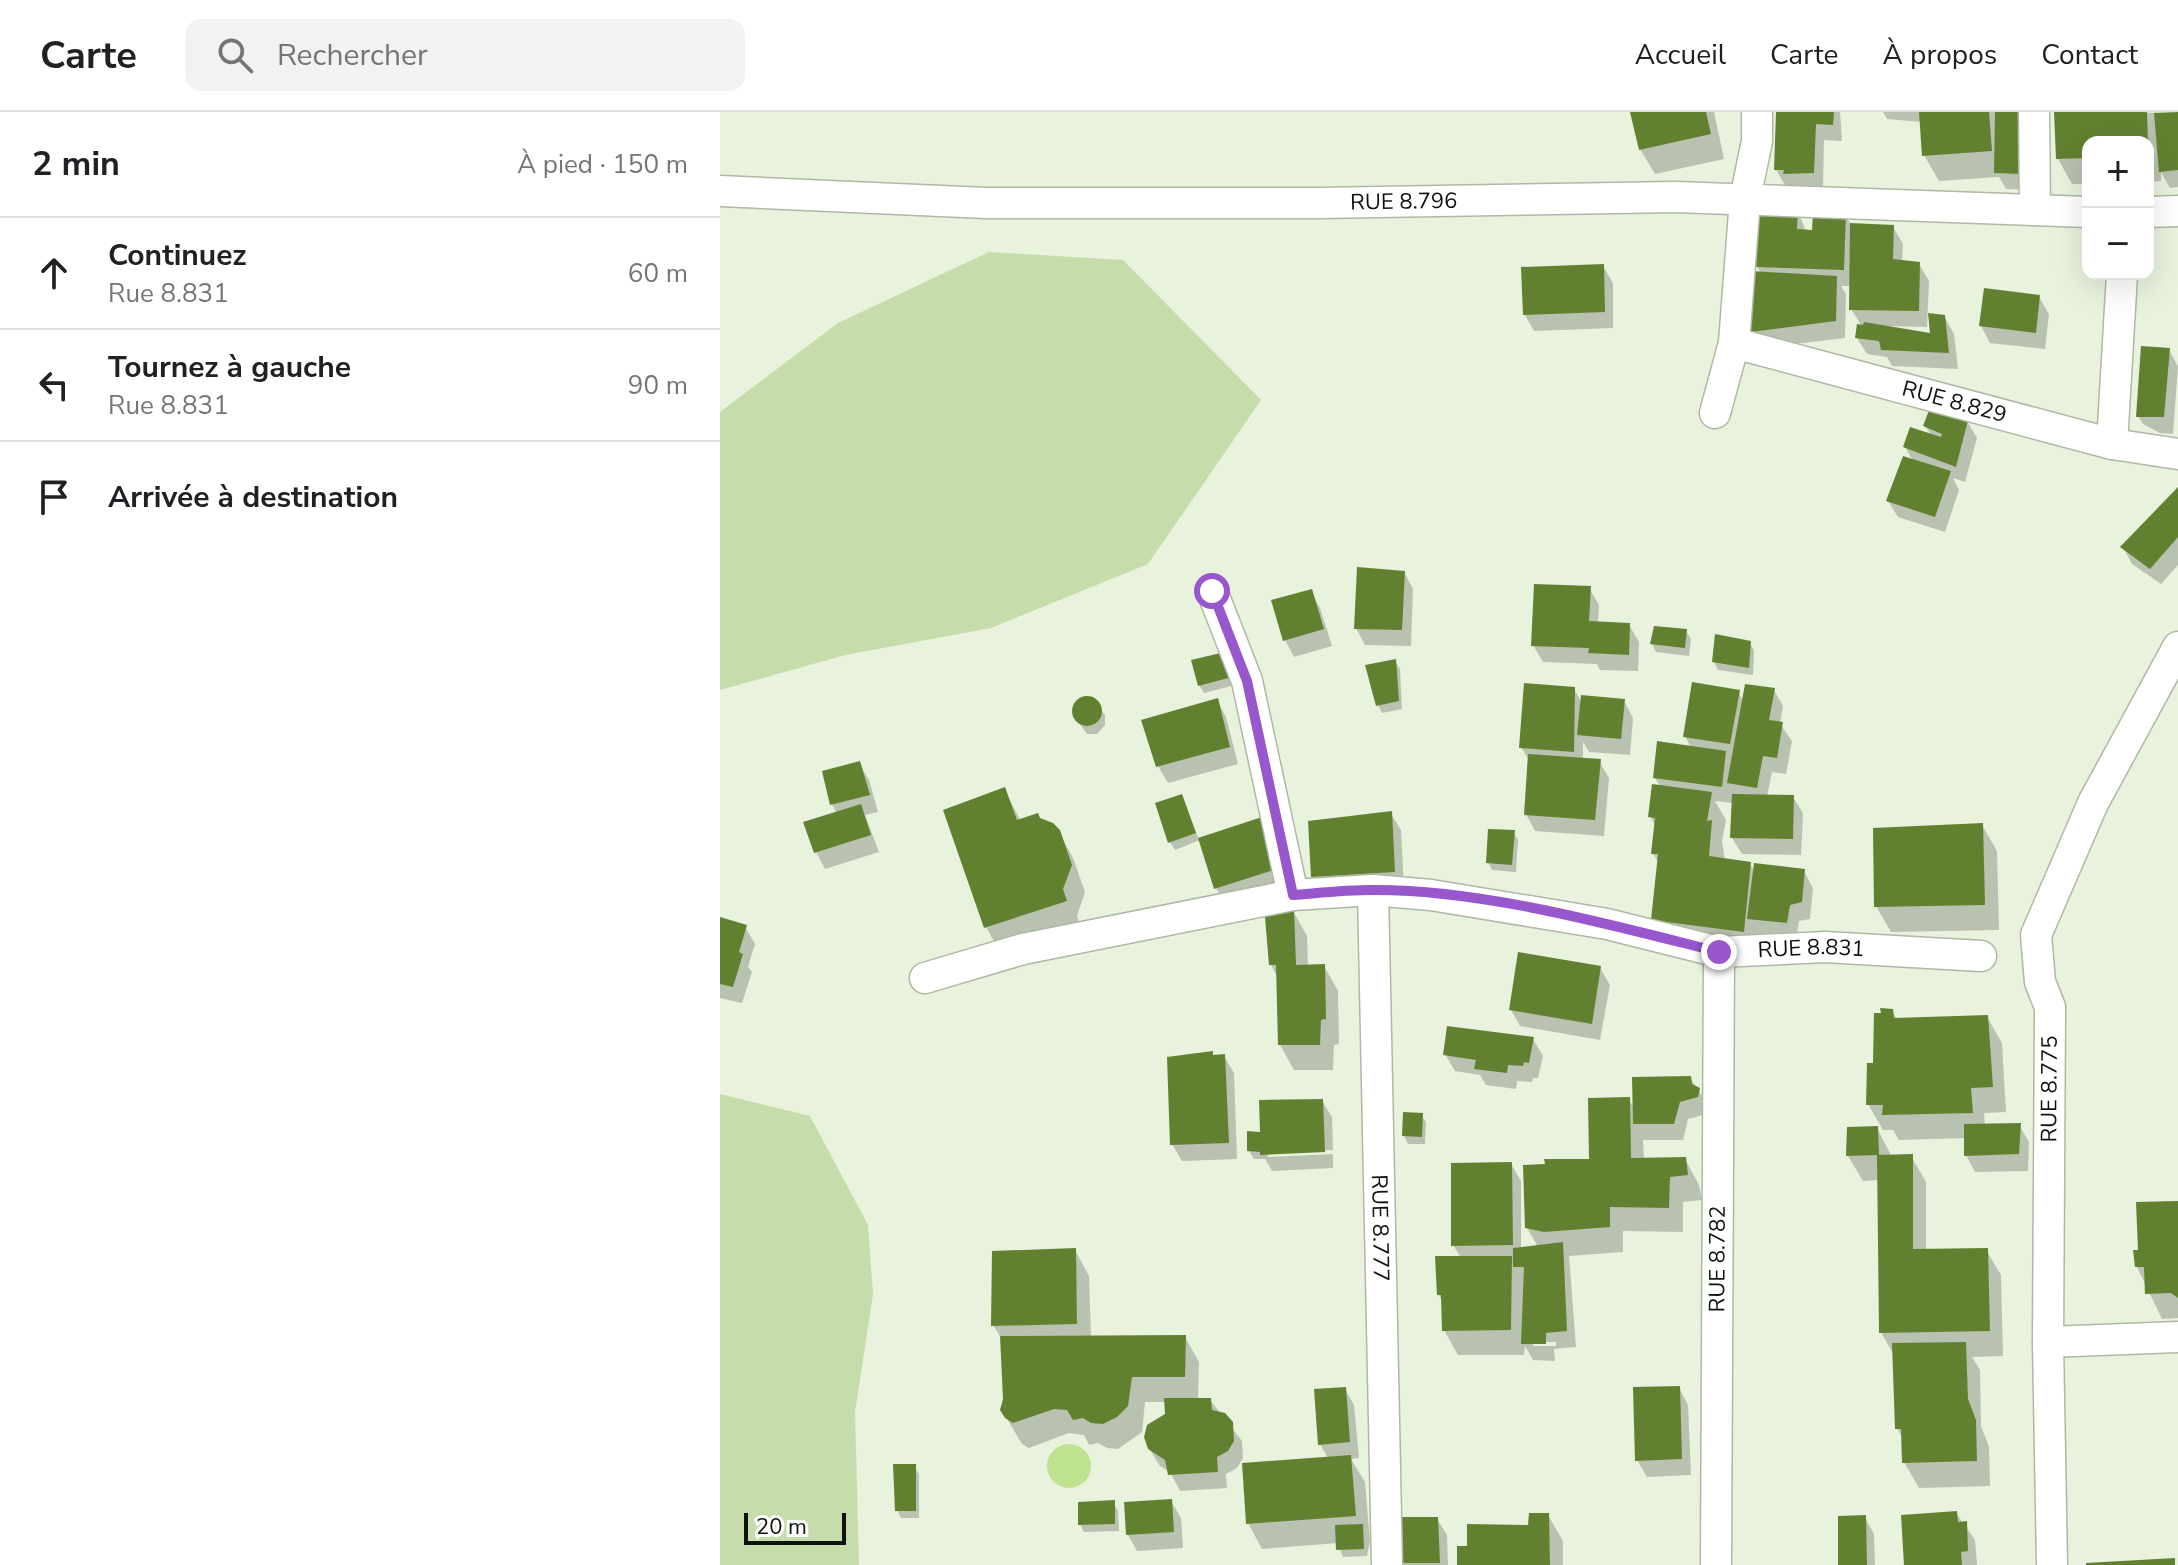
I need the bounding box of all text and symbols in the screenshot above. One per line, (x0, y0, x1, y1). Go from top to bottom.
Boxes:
search box (185, 19, 745, 91)
text: Carte (40, 30, 137, 81)
icon: search (213, 33, 257, 77)
text: Rechercher (277, 35, 428, 76)
text: Accueil (1635, 36, 1726, 74)
text: Carte (1770, 36, 1839, 74)
text: À propos (1883, 36, 1997, 74)
text: Contact (2041, 36, 2138, 74)
map controls (2082, 136, 2154, 280)
button: + (2082, 136, 2154, 208)
text: 2 min (32, 141, 120, 187)
text: À pied · 150 m (517, 147, 688, 182)
street label: RUE 8.796 (1350, 186, 1458, 217)
button: − (2082, 208, 2154, 280)
text: Continuez (108, 235, 247, 276)
icon: ahead (32, 251, 76, 295)
text: 60 m (628, 256, 688, 291)
text: Rue 8.831 (108, 276, 229, 311)
text: Tournez à gauche (108, 347, 351, 388)
icon: left (32, 363, 76, 407)
text: 90 m (628, 368, 688, 403)
street label: RUE 8.829 (1899, 374, 2010, 430)
text: Rue 8.831 (108, 388, 229, 423)
icon: arrive (32, 475, 76, 519)
text: Arrivée à destination (108, 477, 398, 518)
route start (1194, 573, 1230, 609)
street label: RUE 8.831 (1757, 932, 1866, 965)
route end (1701, 934, 1737, 970)
street label: RUE 8.775 (2034, 1035, 2065, 1143)
street label: RUE 8.777 (1364, 1174, 1396, 1282)
street label: RUE 8.782 (1702, 1205, 1733, 1313)
scale bar (744, 1509, 846, 1545)
text: 20 m (756, 1512, 807, 1542)

